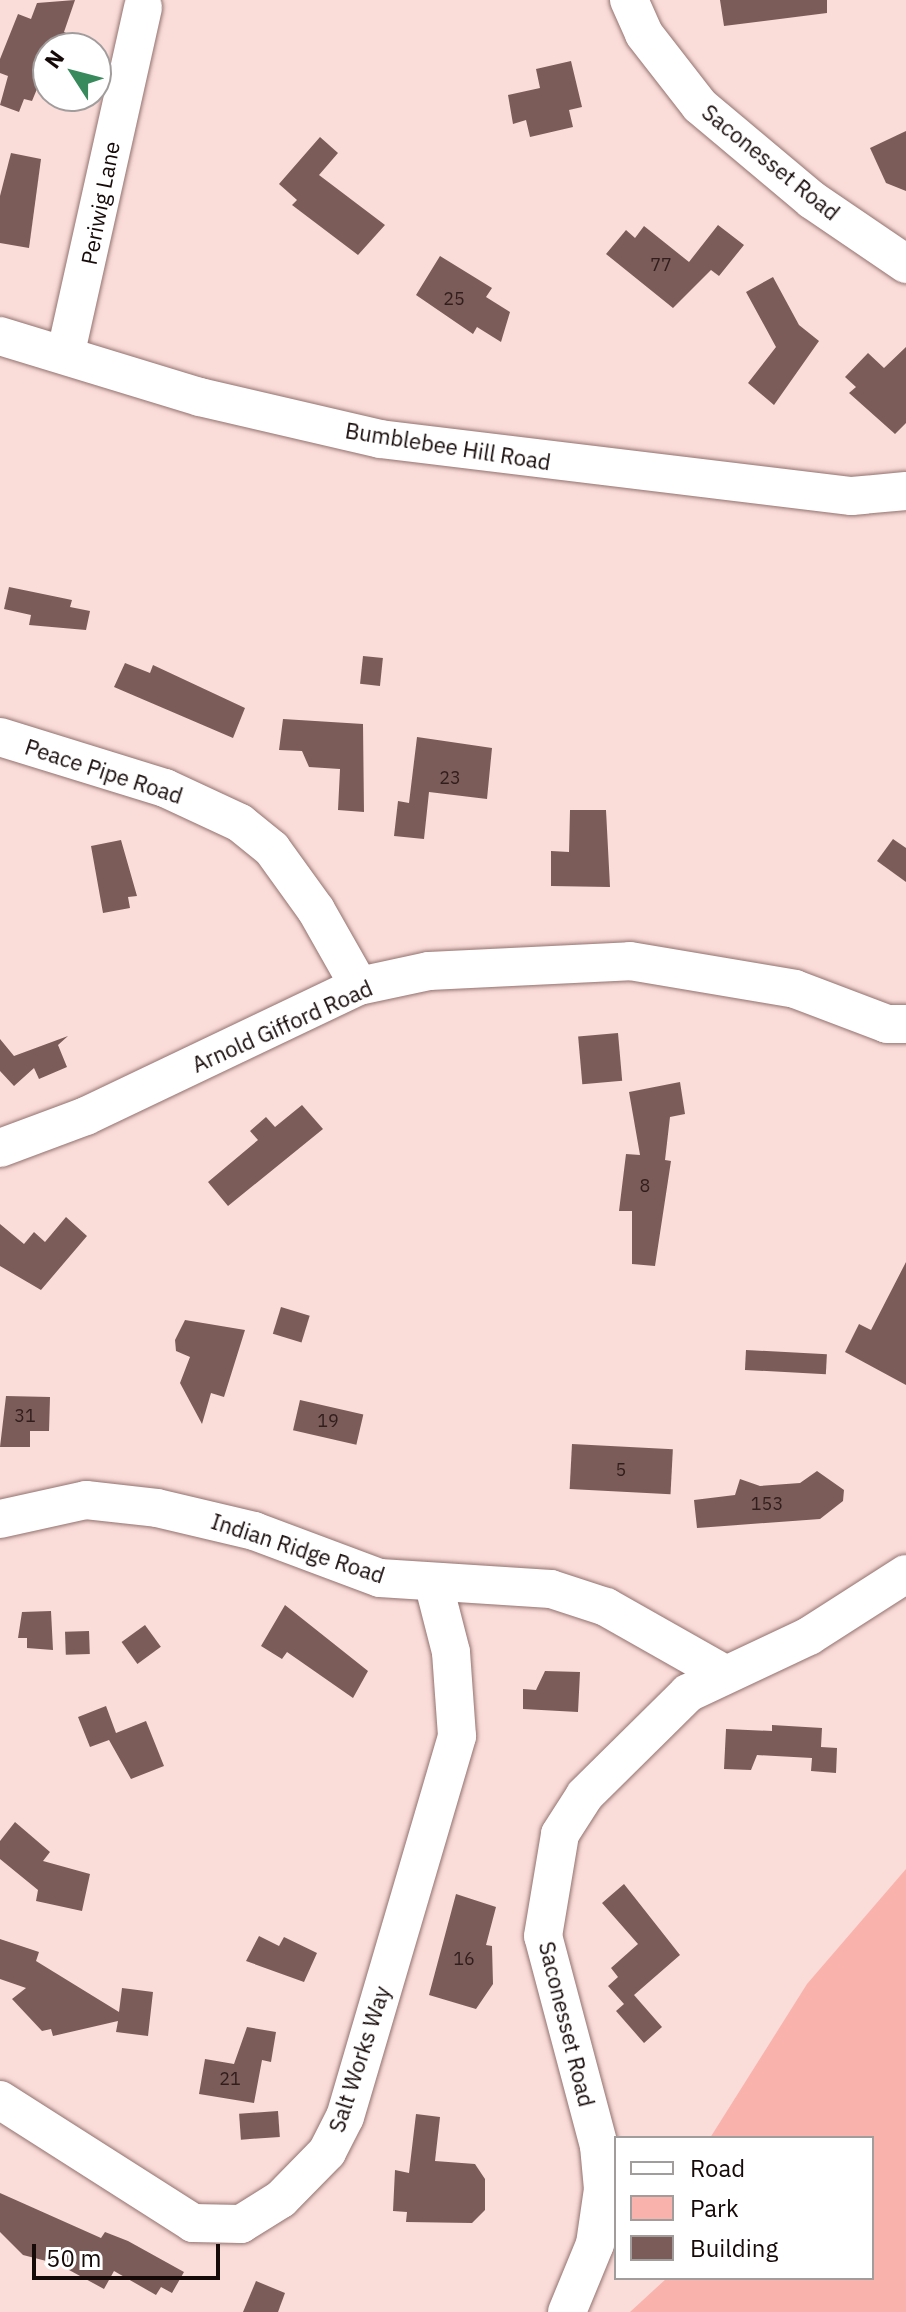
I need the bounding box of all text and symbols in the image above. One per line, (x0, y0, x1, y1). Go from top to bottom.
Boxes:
north arrow (32, 32, 112, 112)
text: N (37, 44, 70, 74)
street label: Saconesset Road (697, 98, 845, 226)
street label: Periwig Lane (75, 139, 125, 267)
house number: 77 (650, 254, 672, 276)
house number: 25 (443, 288, 465, 310)
street label: Bumblebee Hill Road (343, 417, 553, 475)
street label: Peace Pipe Road (22, 733, 186, 809)
house number: 23 (439, 767, 461, 789)
street label: Arnold Gifford Road (188, 974, 376, 1078)
house number: 8 (640, 1175, 650, 1197)
house number: 31 (14, 1405, 36, 1427)
house number: 19 (317, 1410, 339, 1432)
house number: 5 (616, 1459, 626, 1481)
house number: 153 (751, 1493, 783, 1515)
street label: Indian Ridge Road (208, 1508, 388, 1588)
street label: Saconesset Road (534, 1939, 600, 2109)
house number: 16 (453, 1948, 475, 1970)
street label: Salt Works Way (323, 1983, 395, 2135)
house number: 21 (219, 2068, 241, 2090)
legend (614, 2136, 874, 2280)
text: Road (690, 2152, 745, 2184)
text: Park (690, 2192, 739, 2224)
scale bar (36, 2228, 224, 2278)
text: Building (690, 2232, 778, 2264)
text: 50 m (46, 2242, 101, 2274)

